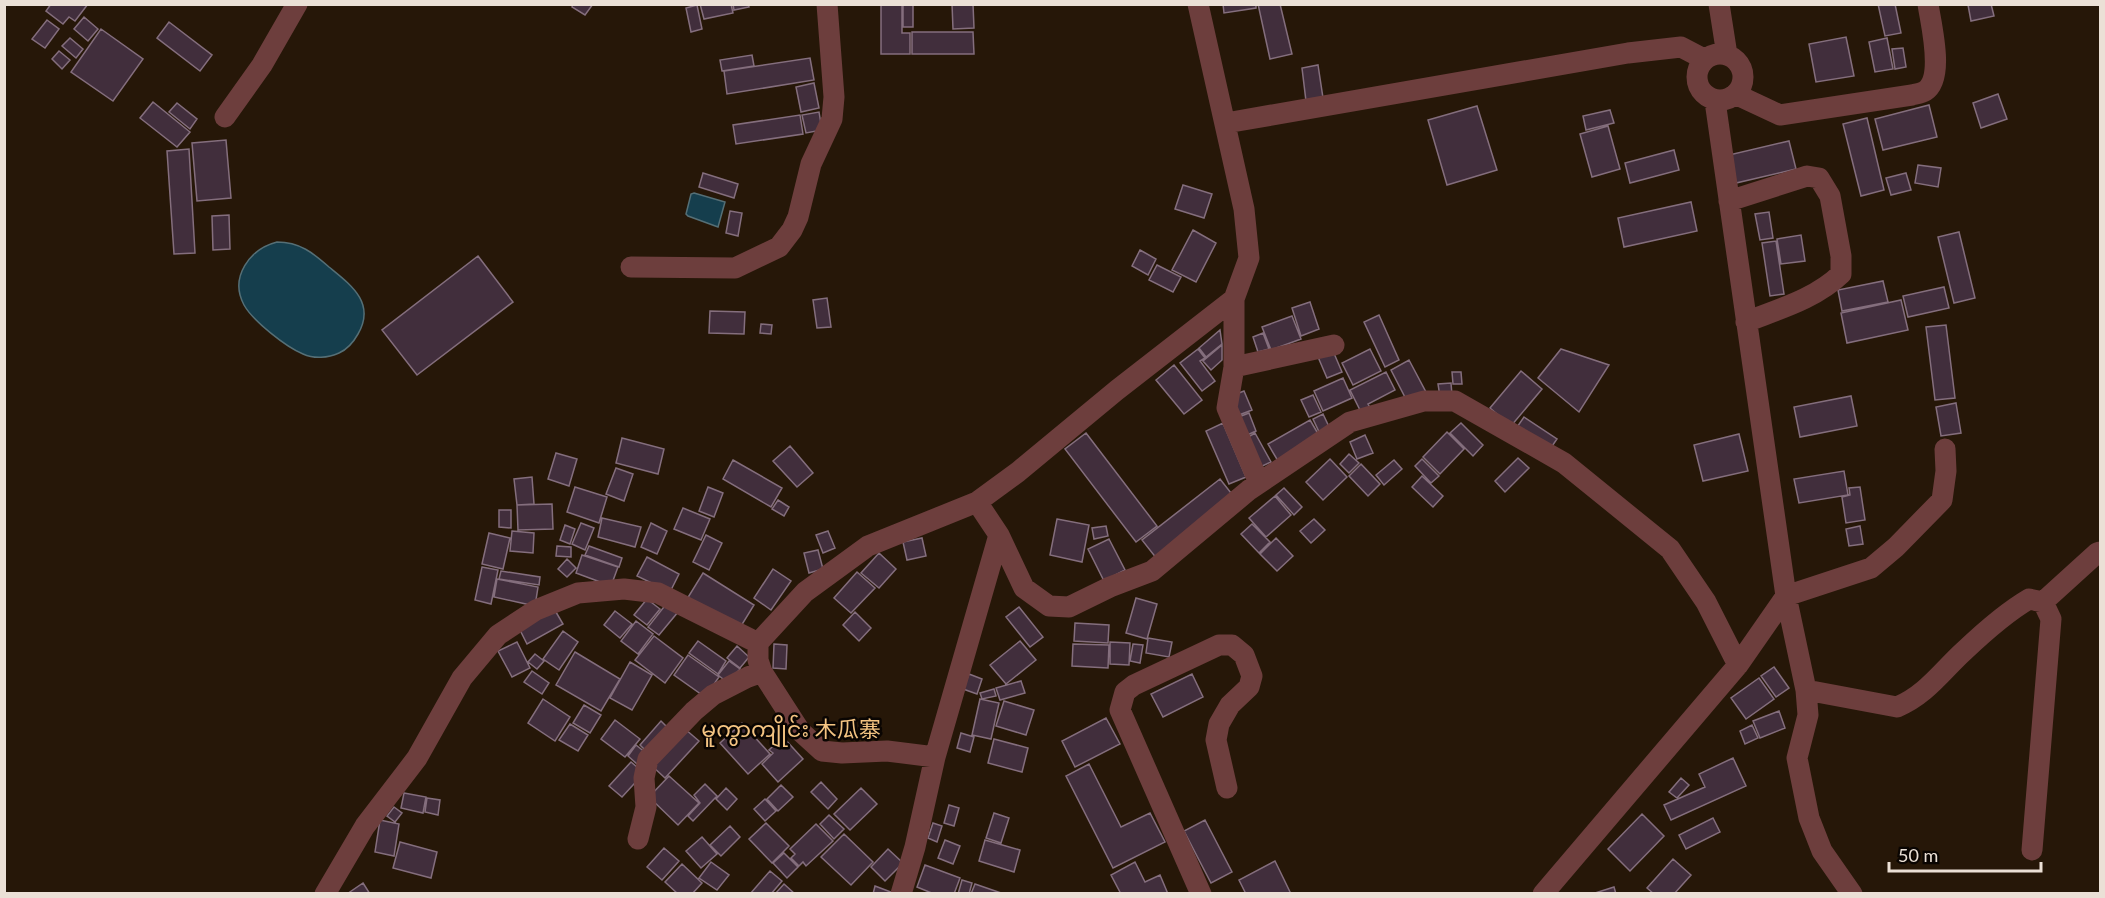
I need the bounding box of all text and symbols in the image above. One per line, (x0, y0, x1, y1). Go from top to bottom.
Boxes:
district label: မူကွာကျိုင်း 木瓜寨 (701, 714, 881, 748)
scale bar (1889, 835, 2040, 873)
text: 50 m (1898, 844, 1938, 866)

